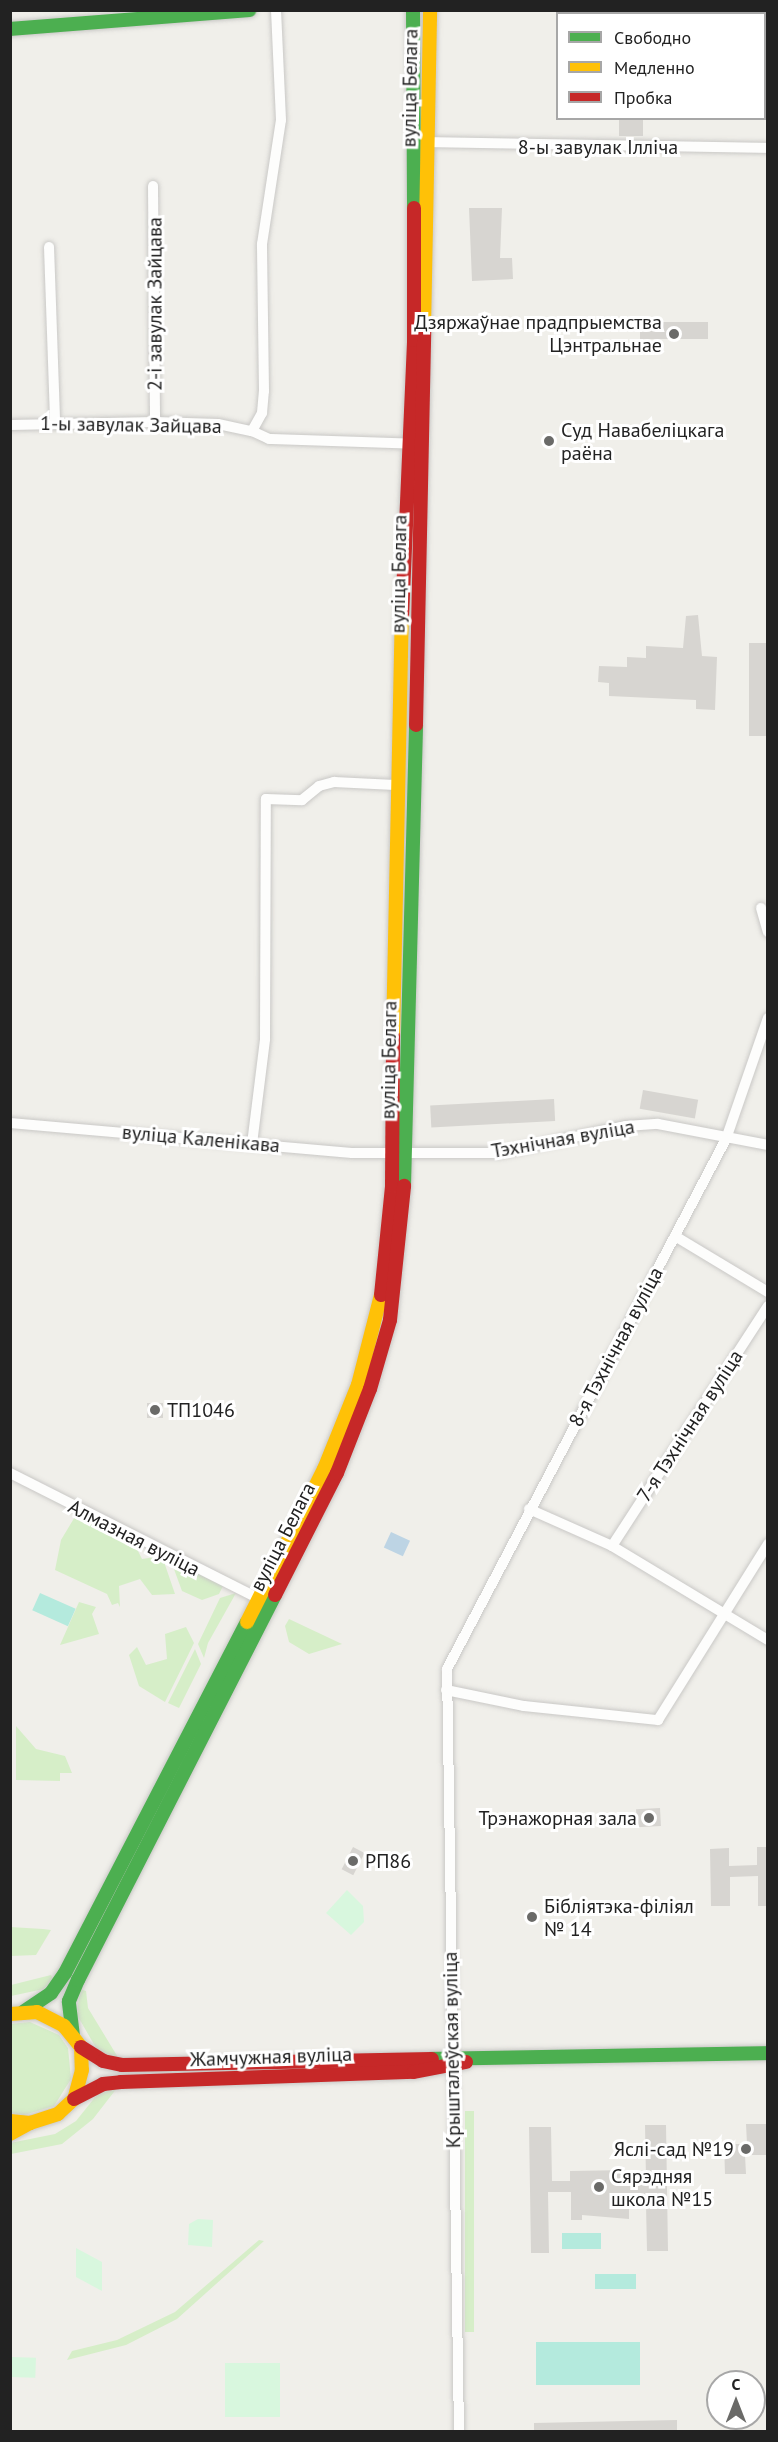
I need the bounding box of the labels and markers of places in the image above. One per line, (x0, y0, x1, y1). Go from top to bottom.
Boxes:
place label: Дзяржаўнае прадпрыемства Цэнтральнае (414, 310, 662, 357)
marker: Дзяржаўнае прадпрыемства Цэнтральнае (667, 327, 681, 341)
place label: Суд Навабеліцкага раёна (561, 418, 724, 465)
marker: Суд Навабеліцкага раёна (542, 434, 556, 448)
place label: ТП1046 (167, 1398, 235, 1422)
marker: ТП1046 (148, 1403, 162, 1417)
place label: Трэнажорная зала (478, 1806, 637, 1830)
marker: Трэнажорная зала (642, 1811, 656, 1825)
place label: РП86 (365, 1849, 411, 1873)
marker: РП86 (346, 1854, 360, 1868)
place label: Бібліятэка-філіял № 14 (544, 1894, 694, 1941)
marker: Бібліятэка-філіял № 14 (525, 1910, 539, 1924)
place label: Яслі-сад №19 (614, 2137, 734, 2161)
marker: Яслі-сад №19 (739, 2142, 753, 2156)
place label: Сярэдняя школа №15 (611, 2164, 713, 2211)
marker: Сярэдняя школа №15 (592, 2180, 606, 2194)

